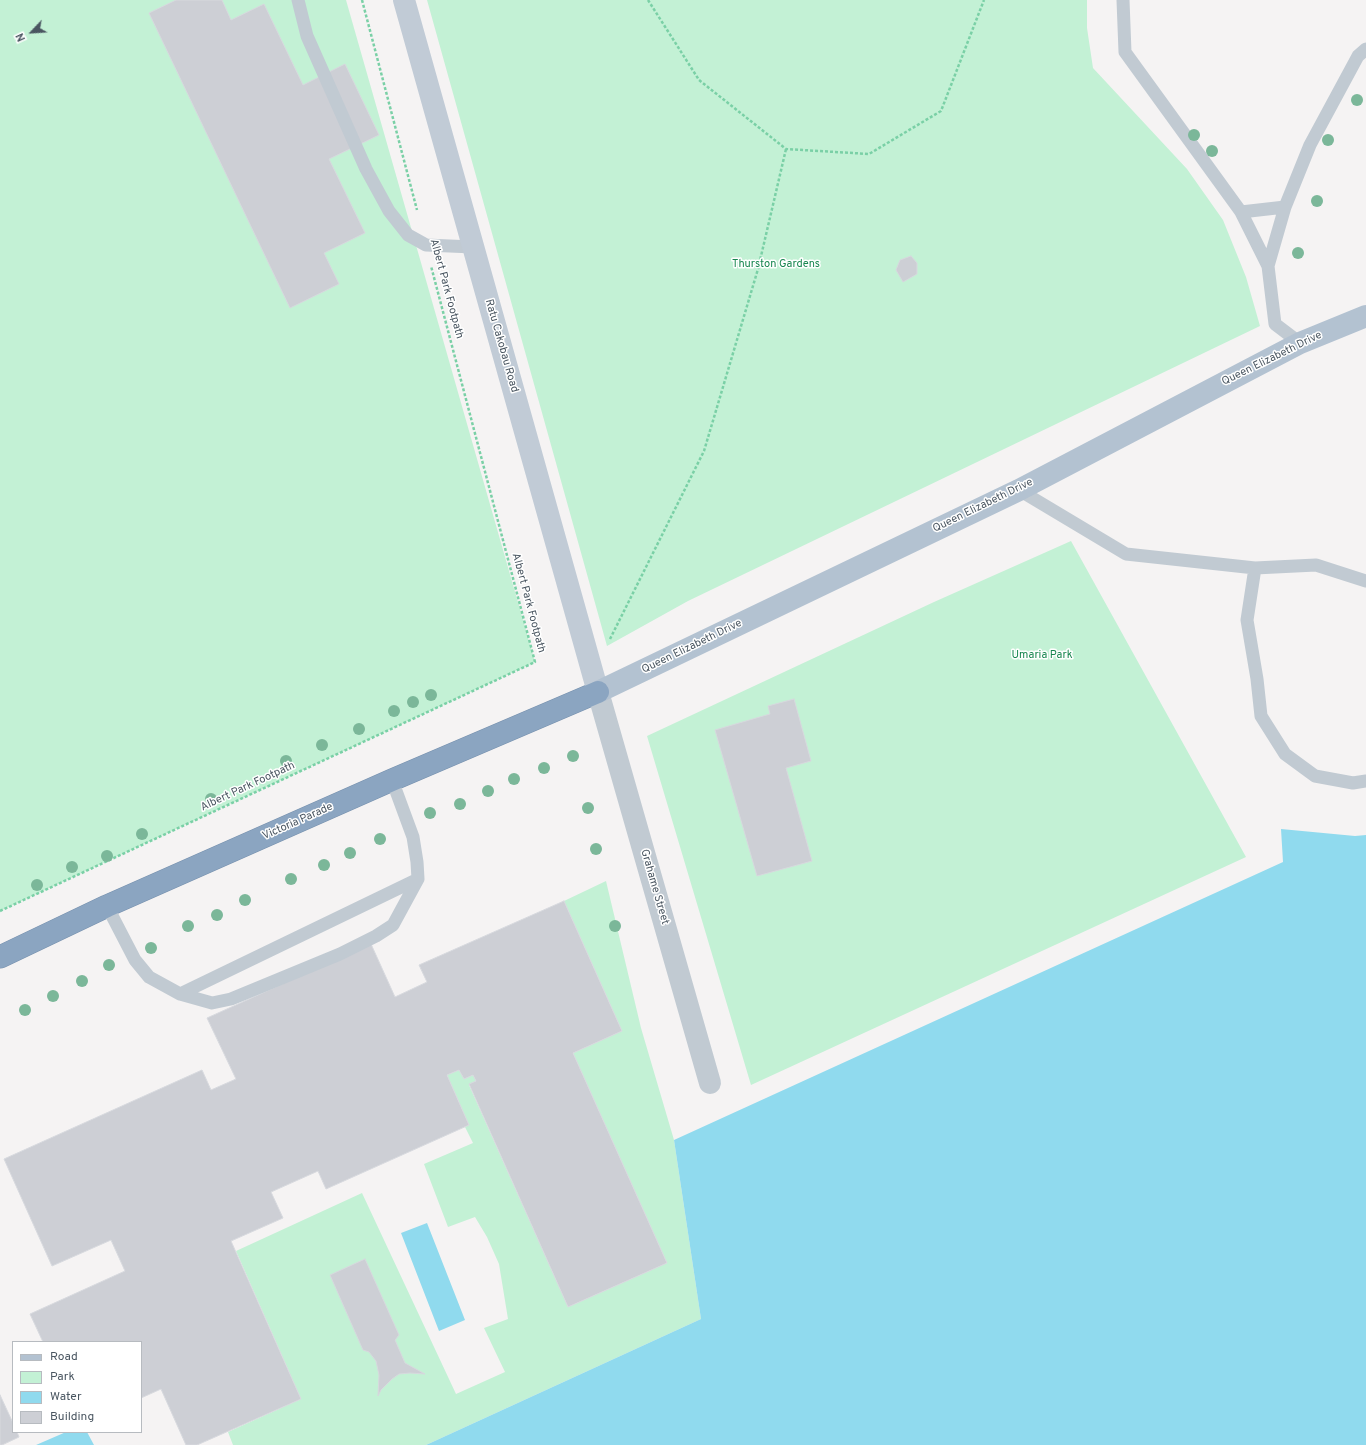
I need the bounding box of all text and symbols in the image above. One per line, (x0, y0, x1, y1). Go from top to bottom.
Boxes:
north arrow (12, 12, 52, 52)
text: N (13, 31, 29, 44)
street label: Albert Park Footpath (426, 238, 466, 340)
park label: Thurston Gardens (732, 258, 820, 272)
street label: Ratu Cakobau Road (481, 298, 521, 394)
street label: Queen Elizabeth Drive (1220, 329, 1324, 389)
street label: Queen Elizabeth Drive (931, 476, 1035, 536)
street label: Albert Park Footpath (508, 552, 548, 654)
street label: Queen Elizabeth Drive (640, 617, 744, 677)
park label: Umaria Park (1012, 649, 1072, 663)
street label: Albert Park Footpath (199, 759, 297, 815)
street label: Victoria Parade (261, 801, 335, 843)
street label: Grahame Street (637, 848, 671, 926)
legend (12, 1341, 142, 1433)
text: Road (50, 1349, 78, 1365)
text: Park (50, 1369, 75, 1385)
text: Water (50, 1389, 82, 1405)
text: Building (50, 1409, 94, 1425)

